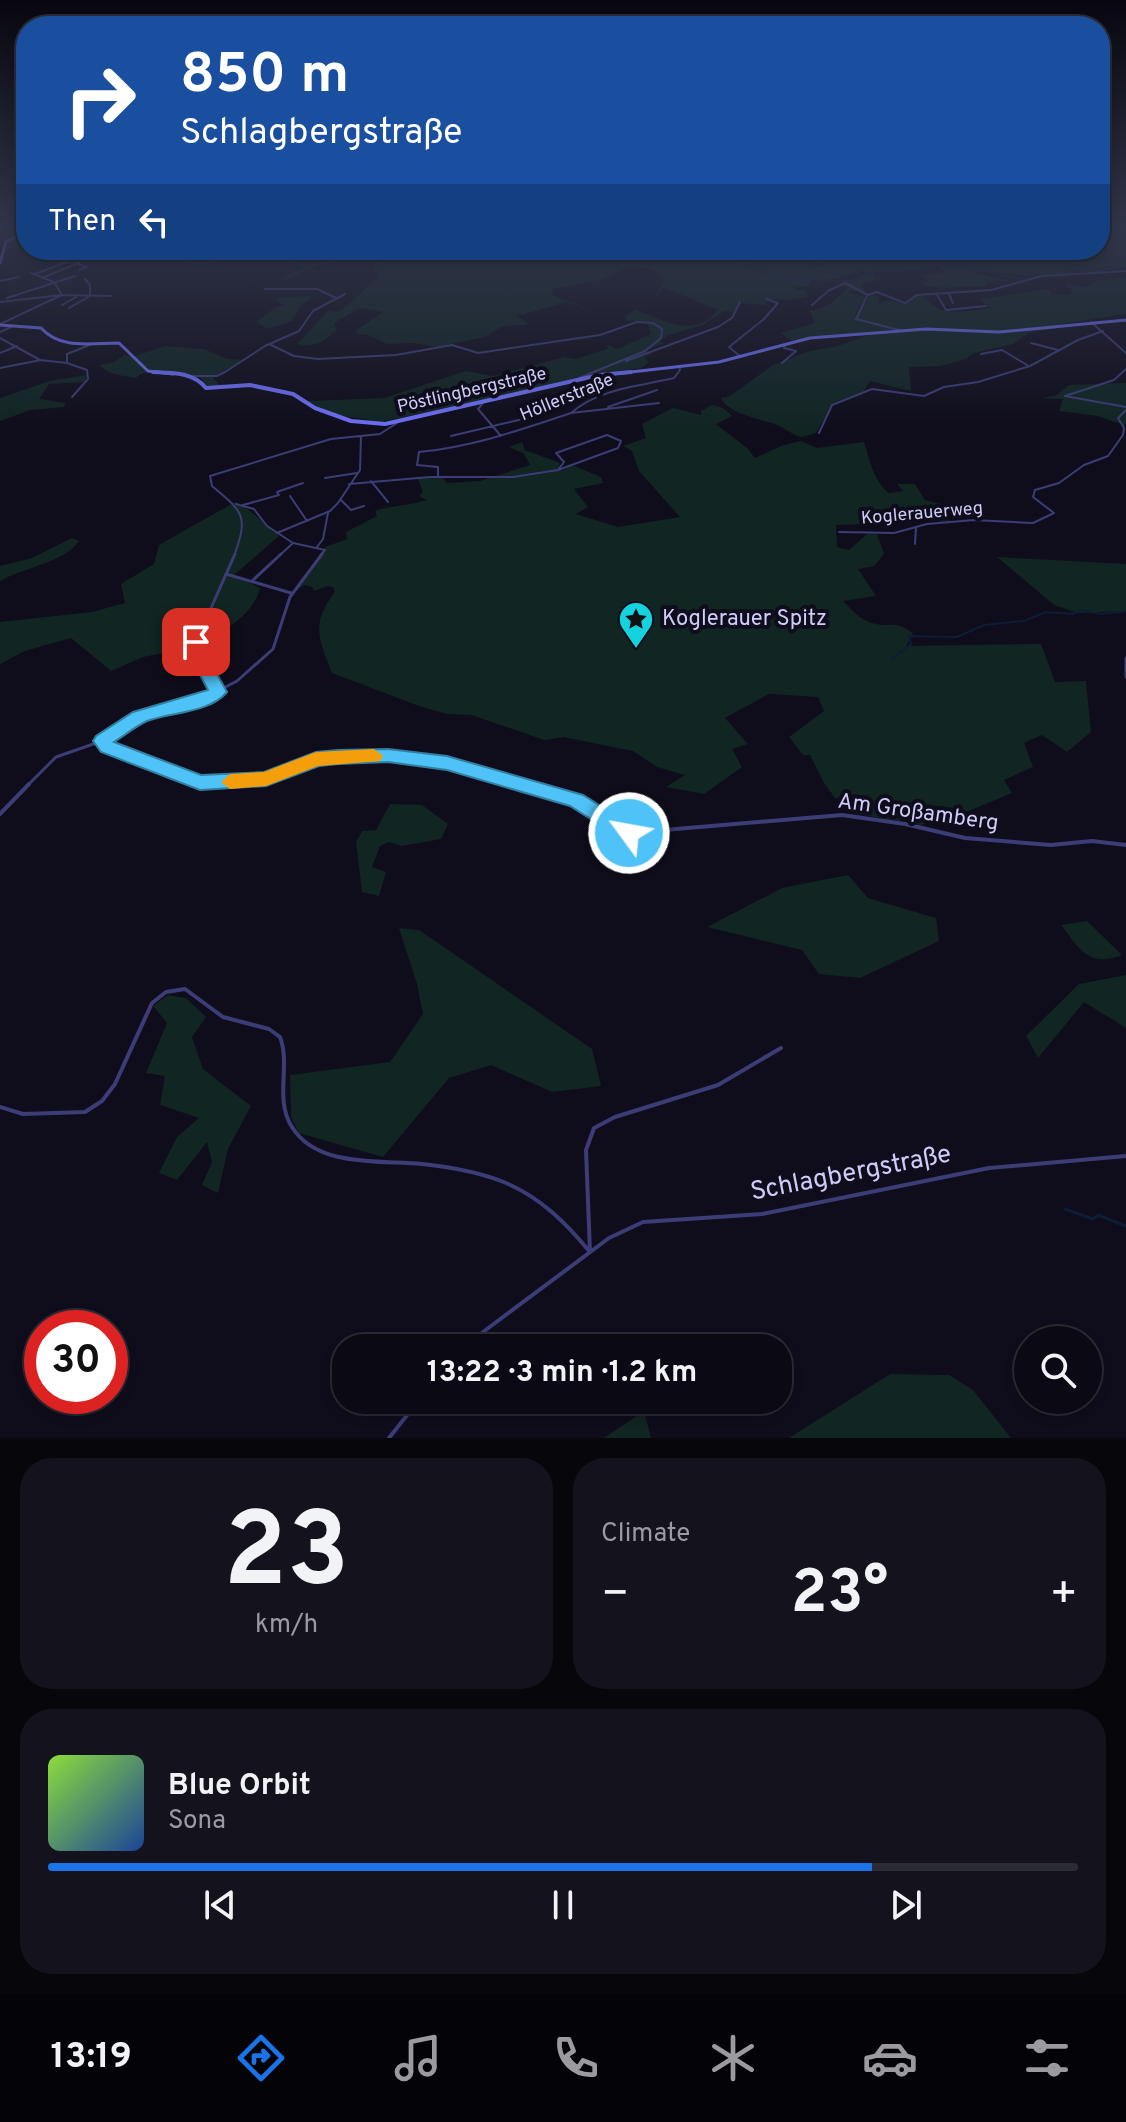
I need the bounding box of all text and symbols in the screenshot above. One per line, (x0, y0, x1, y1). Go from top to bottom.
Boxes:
text: 850 m (180, 42, 349, 112)
icon: right (48, 48, 152, 152)
text: Schlagbergstraße (180, 111, 462, 157)
icon: left (132, 200, 176, 244)
text: Then (48, 204, 116, 241)
street label: Pöstlingbergstraße (395, 363, 549, 419)
street label: Höllerstraße (517, 369, 617, 427)
street label: Koglerauerweg (860, 497, 984, 531)
place icon: Koglerauer Spitz (617, 600, 655, 650)
place label: Koglerauer Spitz (662, 606, 827, 633)
pin (162, 608, 230, 676)
icon: arrive (174, 620, 218, 664)
street label: Am Großamberg (836, 788, 1000, 838)
position arrow (587, 791, 671, 875)
street label: Schlagbergstraße (748, 1138, 954, 1210)
speed limit sign: 30 (24, 1310, 128, 1414)
map controls (1014, 1326, 1102, 1414)
button: search (1014, 1326, 1102, 1414)
text: 13:22 · 3 min · 1.2 km (427, 1355, 697, 1392)
text: 23 (224, 1491, 349, 1623)
text: Climate (601, 1518, 690, 1551)
text: 23° (791, 1558, 888, 1634)
text: − (601, 1568, 629, 1624)
text: + (1050, 1568, 1078, 1624)
text: km/h (255, 1609, 318, 1642)
text: Blue Orbit (168, 1768, 311, 1805)
text: Sona (168, 1805, 226, 1838)
icon: previous (198, 1883, 242, 1927)
icon: pause (541, 1883, 585, 1927)
icon: next (884, 1883, 928, 1927)
icon: directions (233, 2030, 289, 2086)
icon: music (390, 2030, 446, 2086)
icon: phone (548, 2030, 604, 2086)
icon: climate (705, 2030, 761, 2086)
icon: car (862, 2030, 918, 2086)
icon: filters (1019, 2030, 1075, 2086)
text: 13:19 (51, 2035, 132, 2081)

